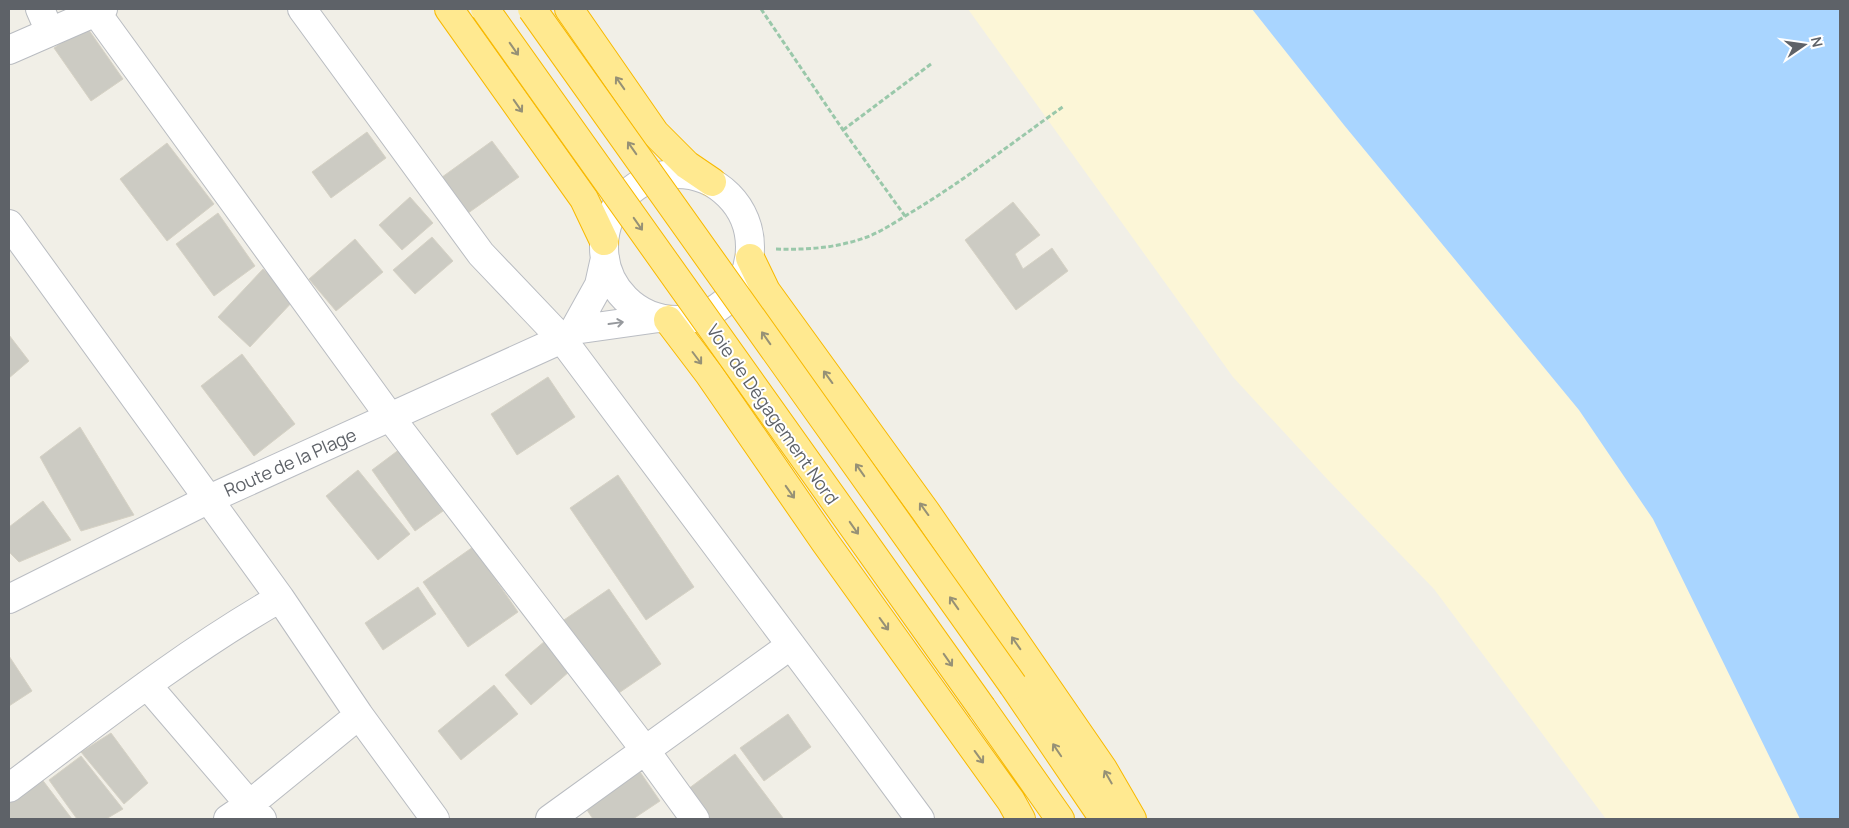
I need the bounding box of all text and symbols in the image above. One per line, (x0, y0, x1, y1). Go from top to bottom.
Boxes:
north arrow (1779, 20, 1829, 70)
text: N (1807, 35, 1828, 49)
one-way arrow (509, 41, 519, 55)
one-way arrow (615, 76, 625, 90)
one-way arrow (513, 99, 523, 113)
one-way arrow (626, 142, 637, 155)
one-way arrow (633, 217, 643, 231)
one-way arrow (608, 318, 624, 328)
street label: Voie de Dégagement Nord (702, 319, 844, 509)
one-way arrow (761, 331, 771, 345)
one-way arrow (692, 351, 703, 364)
one-way arrow (823, 371, 833, 385)
street label: Route de la Plage (220, 422, 360, 502)
one-way arrow (855, 463, 865, 477)
one-way arrow (785, 485, 795, 499)
one-way arrow (918, 503, 929, 516)
one-way arrow (848, 520, 859, 534)
one-way arrow (949, 596, 959, 610)
one-way arrow (879, 617, 889, 631)
one-way arrow (1011, 636, 1021, 650)
one-way arrow (943, 653, 953, 667)
one-way arrow (1052, 743, 1062, 757)
one-way arrow (974, 749, 984, 763)
one-way arrow (1102, 770, 1112, 784)

